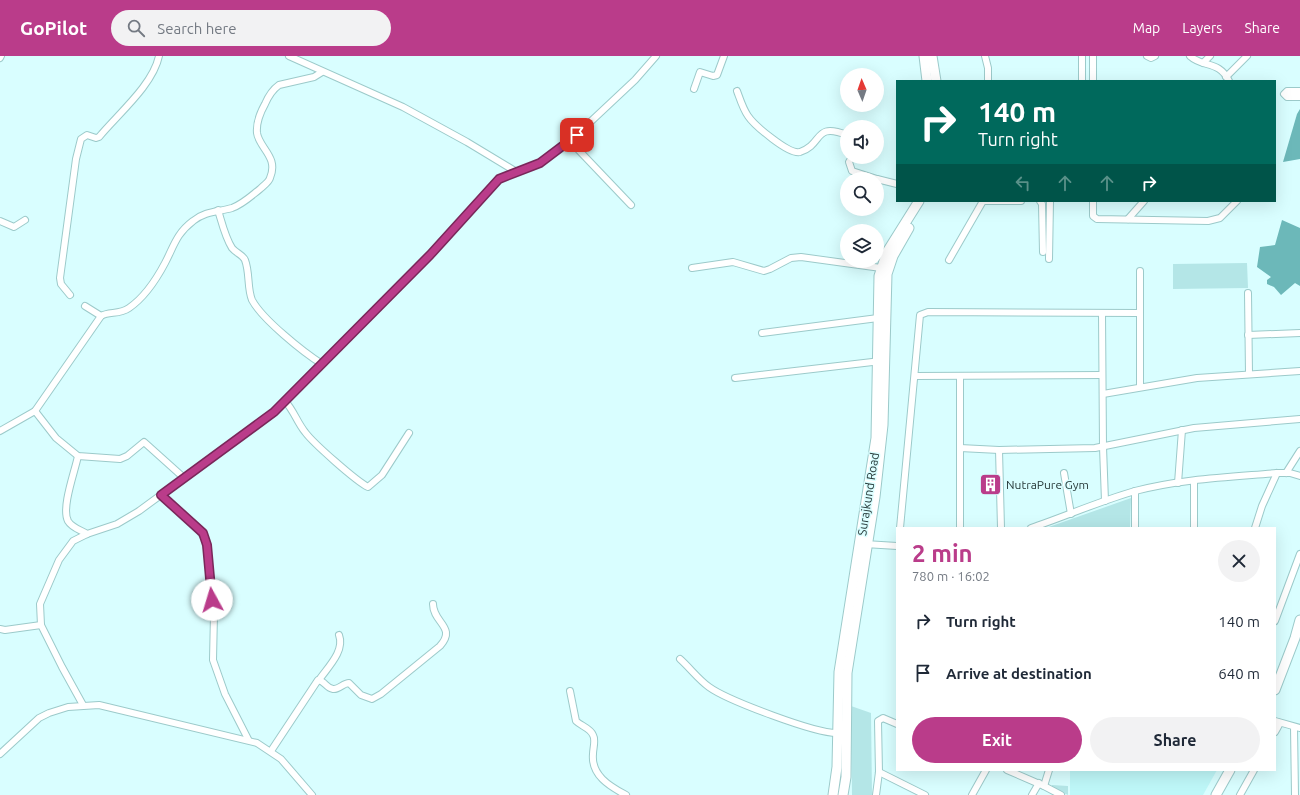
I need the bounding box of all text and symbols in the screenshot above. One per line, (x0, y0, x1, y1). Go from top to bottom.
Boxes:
search box (111, 10, 391, 46)
text: GoPilot (20, 17, 87, 39)
icon: search (125, 17, 147, 39)
text: Search here (157, 20, 237, 37)
text: Map (1133, 20, 1160, 36)
text: Layers (1182, 20, 1222, 36)
text: Share (1244, 20, 1280, 36)
north arrow (840, 68, 884, 112)
map controls (840, 68, 884, 268)
icon: right (912, 96, 964, 148)
text: 140 m (978, 96, 1056, 127)
pin (560, 118, 594, 152)
button: sound (840, 120, 884, 164)
icon: arrive (566, 124, 588, 146)
text: Turn right (978, 129, 1058, 149)
button: search (840, 172, 884, 216)
icon: left (1012, 172, 1034, 194)
icon: ahead (1054, 172, 1076, 194)
icon: ahead (1096, 172, 1118, 194)
icon: right (1138, 172, 1160, 194)
button: layers (840, 224, 884, 268)
street label: Surajkund Road (855, 452, 881, 536)
building icon: NutraPure Gym (977, 471, 1003, 497)
place label: NutraPure Gym (1006, 478, 1089, 491)
text: 2 min (912, 540, 973, 567)
button: close (1218, 540, 1260, 582)
text: 780 m · 16:02 (912, 569, 990, 583)
position arrow (191, 579, 233, 621)
icon: right (912, 610, 934, 632)
text: Turn right (946, 613, 1016, 630)
text: 140 m (1218, 613, 1260, 630)
icon: arrive (912, 662, 934, 684)
text: Arrive at destination (946, 665, 1092, 682)
text: 640 m (1218, 665, 1260, 682)
button: Exit (912, 717, 1082, 763)
button: Share (1090, 717, 1260, 763)

